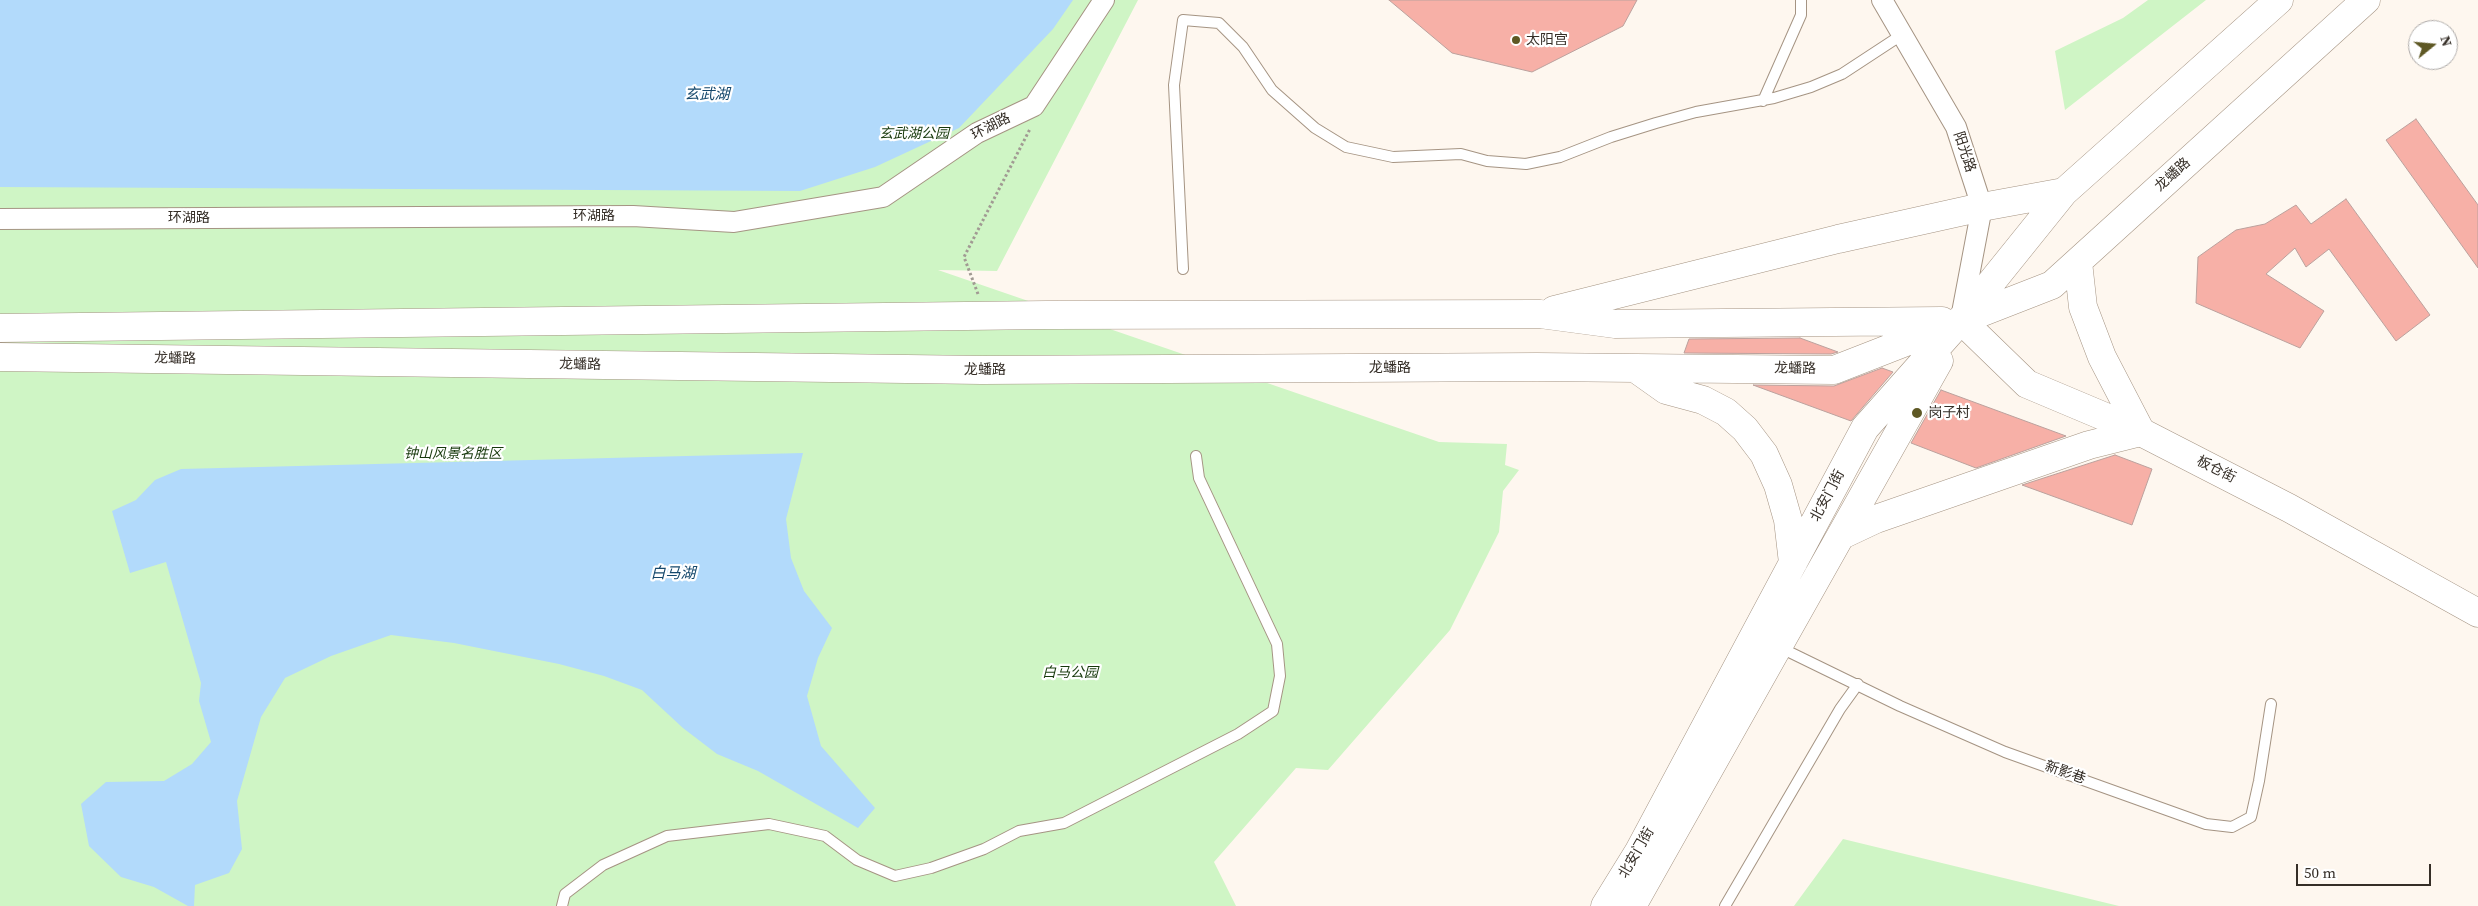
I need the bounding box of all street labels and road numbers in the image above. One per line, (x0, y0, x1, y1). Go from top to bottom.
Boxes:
street label: 环湖路 (968, 110, 1014, 144)
street label: 阳光路 (1950, 129, 1978, 175)
street label: 龙蟠路 (2152, 155, 2194, 195)
street label: 环湖路 (573, 208, 615, 224)
street label: 环湖路 (168, 210, 210, 226)
street label: 龙蟠路 (154, 350, 196, 368)
street label: 龙蟠路 (559, 356, 601, 374)
street label: 龙蟠路 (1369, 360, 1411, 376)
street label: 龙蟠路 (1774, 360, 1816, 378)
street label: 龙蟠路 (964, 362, 1006, 378)
street label: 板仓街 (2193, 453, 2239, 487)
street label: 北安门街 (1807, 467, 1849, 525)
street label: 新影巷 (2042, 758, 2088, 788)
street label: 北安门街 (1616, 825, 1658, 881)

